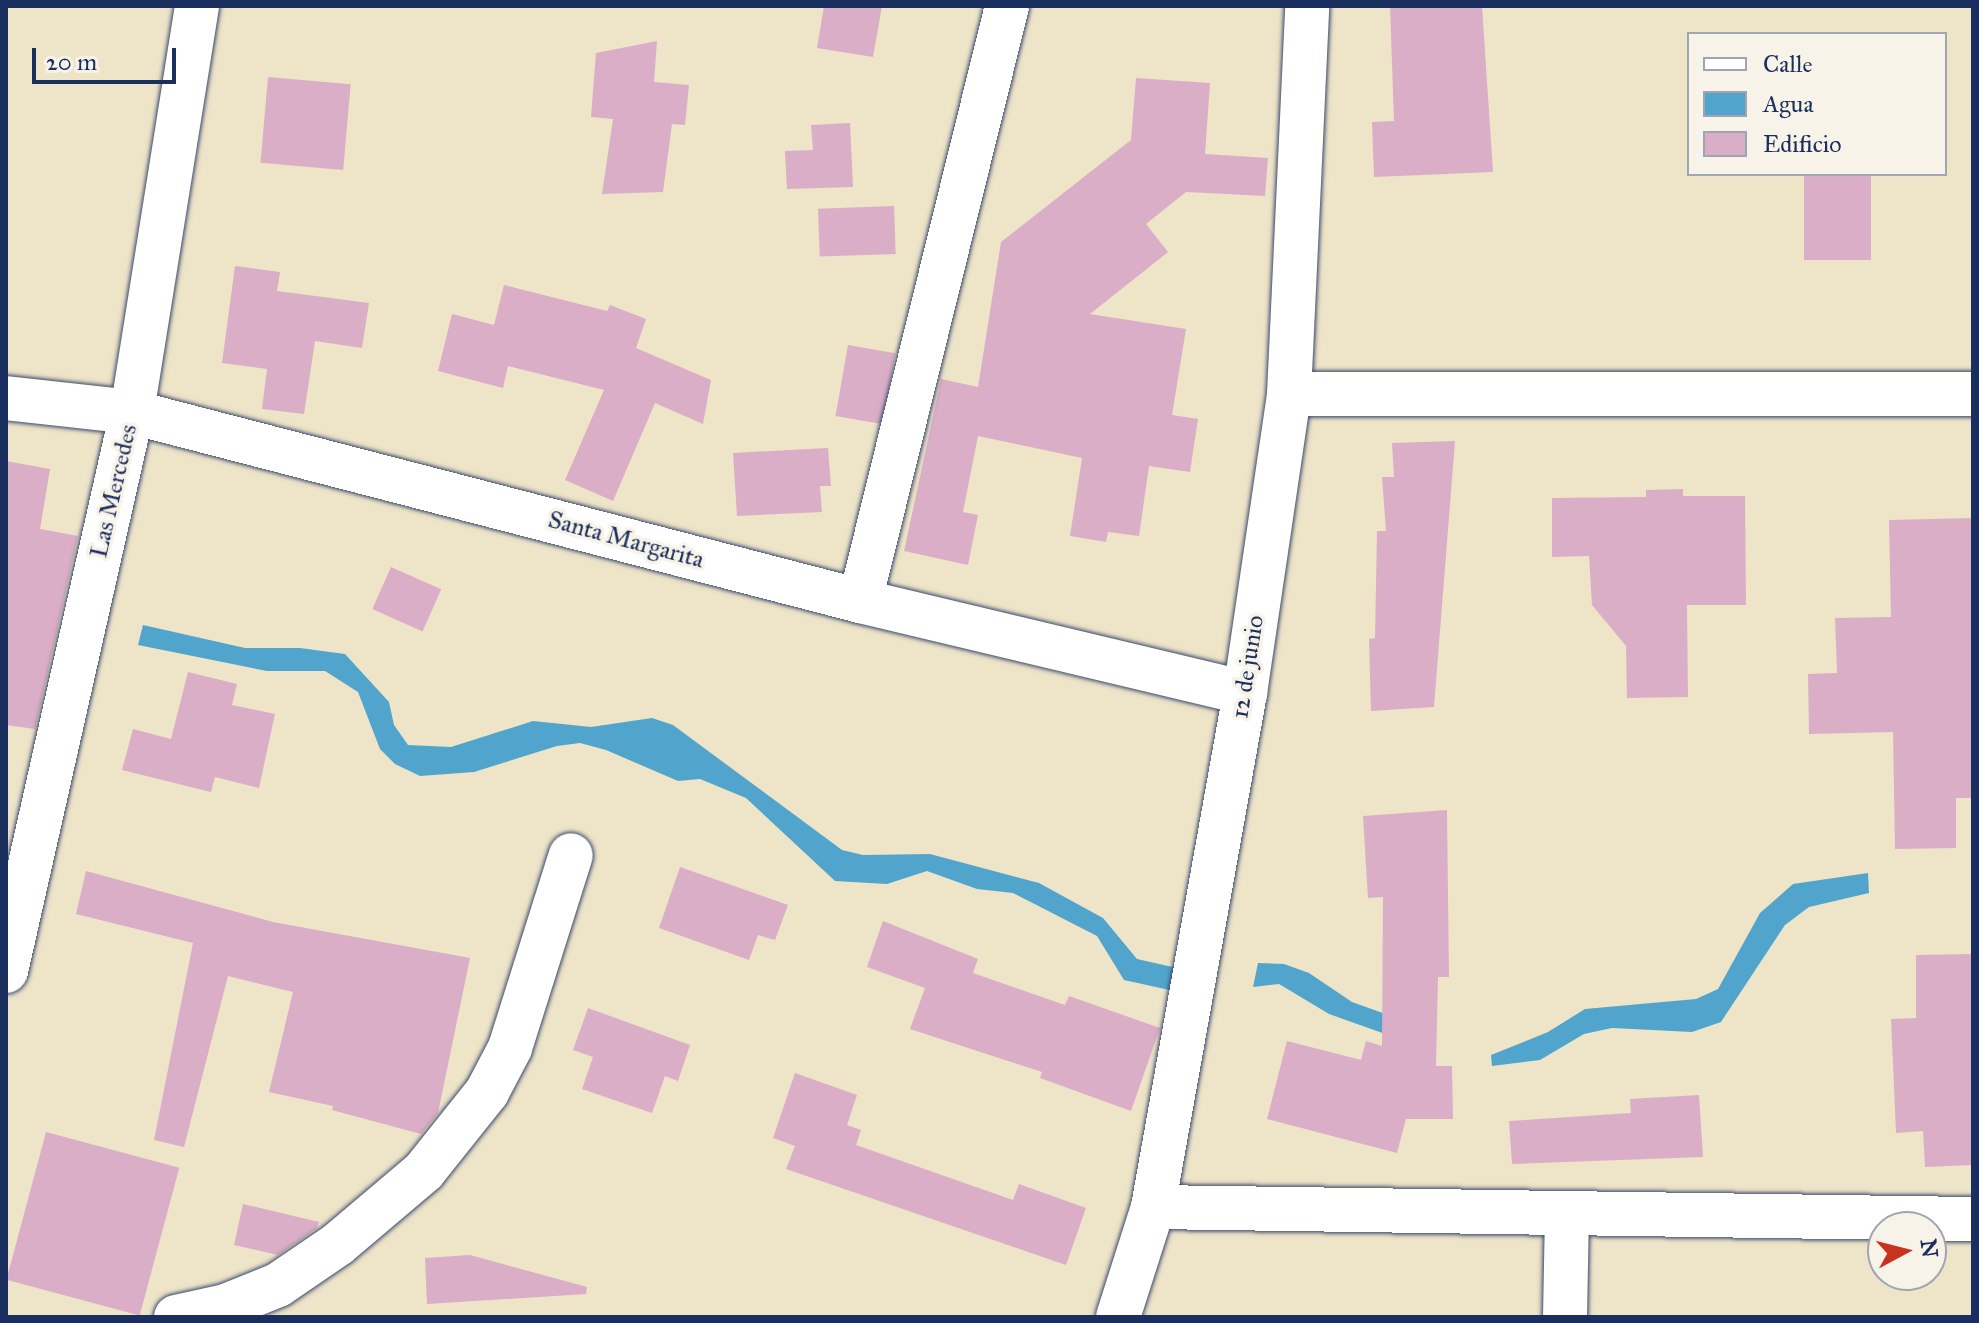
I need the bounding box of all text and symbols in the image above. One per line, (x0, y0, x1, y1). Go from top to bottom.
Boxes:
scale bar (36, 32, 180, 82)
legend (1687, 32, 1947, 176)
text: 20 m (46, 47, 97, 77)
text: Calle (1763, 49, 1812, 79)
text: Agua (1763, 89, 1814, 119)
text: Edificio (1763, 129, 1842, 159)
street label: Las Mercedes (85, 421, 143, 561)
street label: Santa Margarita (545, 505, 707, 575)
street label: 12 de junio (1226, 613, 1270, 721)
north arrow (1867, 1211, 1947, 1291)
text: N (1915, 1237, 1944, 1259)

